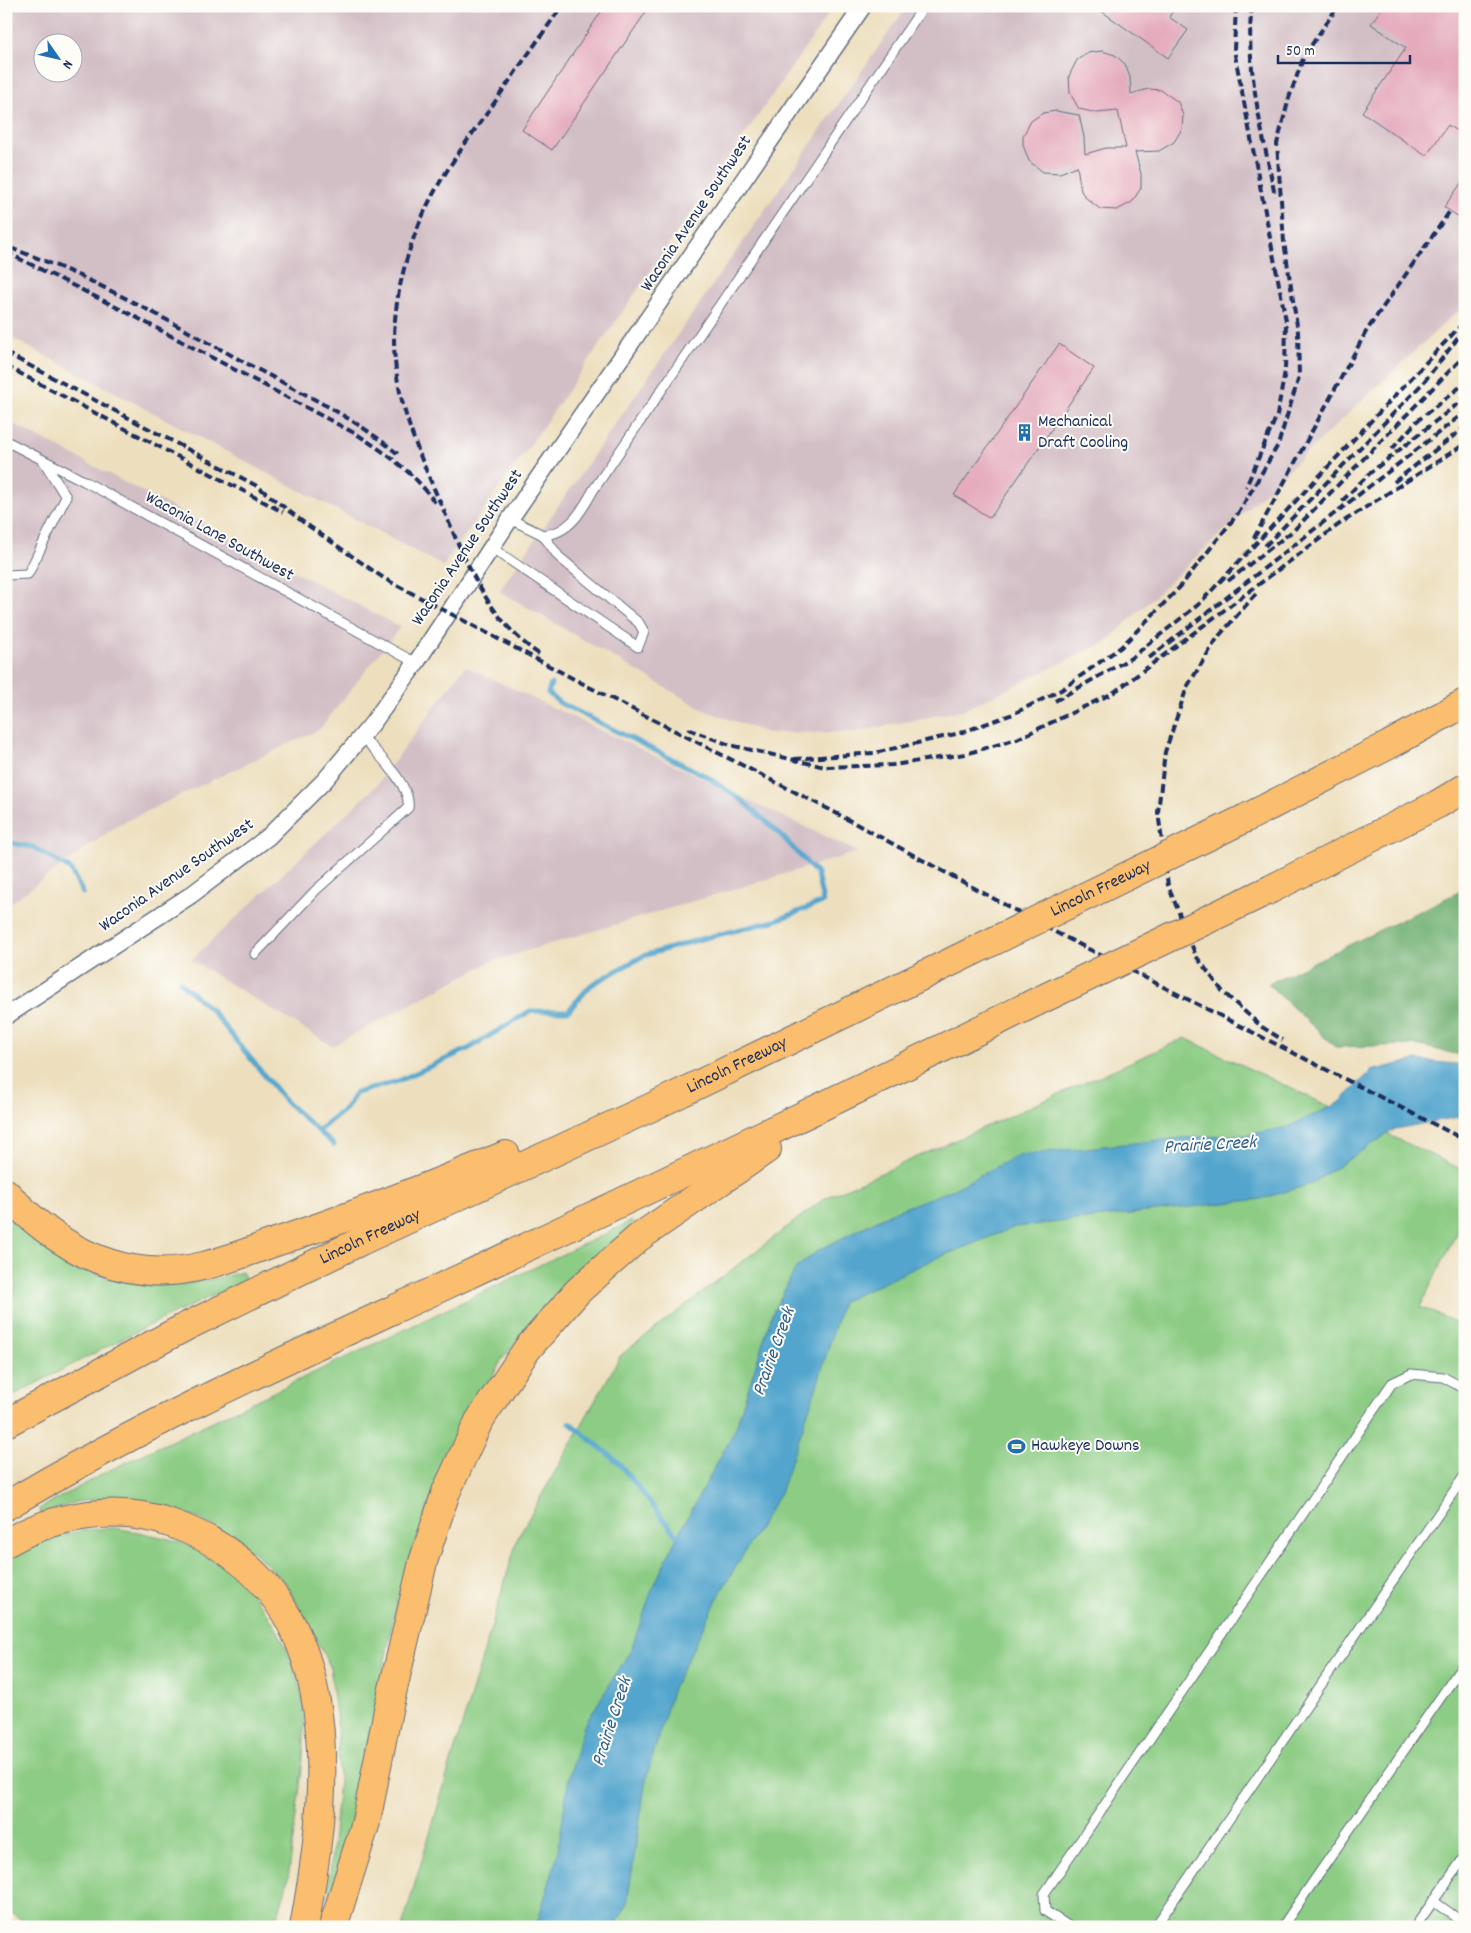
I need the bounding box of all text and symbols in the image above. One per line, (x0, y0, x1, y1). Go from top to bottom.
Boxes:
north arrow (32, 32, 82, 82)
scale bar (1278, 32, 1411, 64)
text: 50 m (1286, 41, 1315, 63)
text: N (57, 56, 77, 73)
street label: Waconia Avenue Southwest (635, 130, 759, 297)
place label: Mechanical Draft Cooling (1038, 410, 1128, 456)
building icon: Mechanical Draft Cooling (1014, 422, 1034, 442)
street label: Waconia Avenue Southwest (406, 464, 530, 631)
street label: Waconia Lane Southwest (140, 486, 298, 589)
street label: Waconia Avenue Southwest (95, 813, 260, 939)
street label: Lincoln Freeway (1046, 853, 1156, 924)
street label: Lincoln Freeway (683, 1030, 792, 1101)
water label: Prairie Creek (1163, 1130, 1259, 1162)
street label: Lincoln Freeway (316, 1202, 425, 1272)
water label: Prairie Creek (747, 1302, 804, 1400)
place label: Hawkeye Downs (1031, 1434, 1140, 1459)
sports icon: Hawkeye Downs (1007, 1436, 1027, 1456)
water label: Prairie Creek (586, 1672, 641, 1770)

